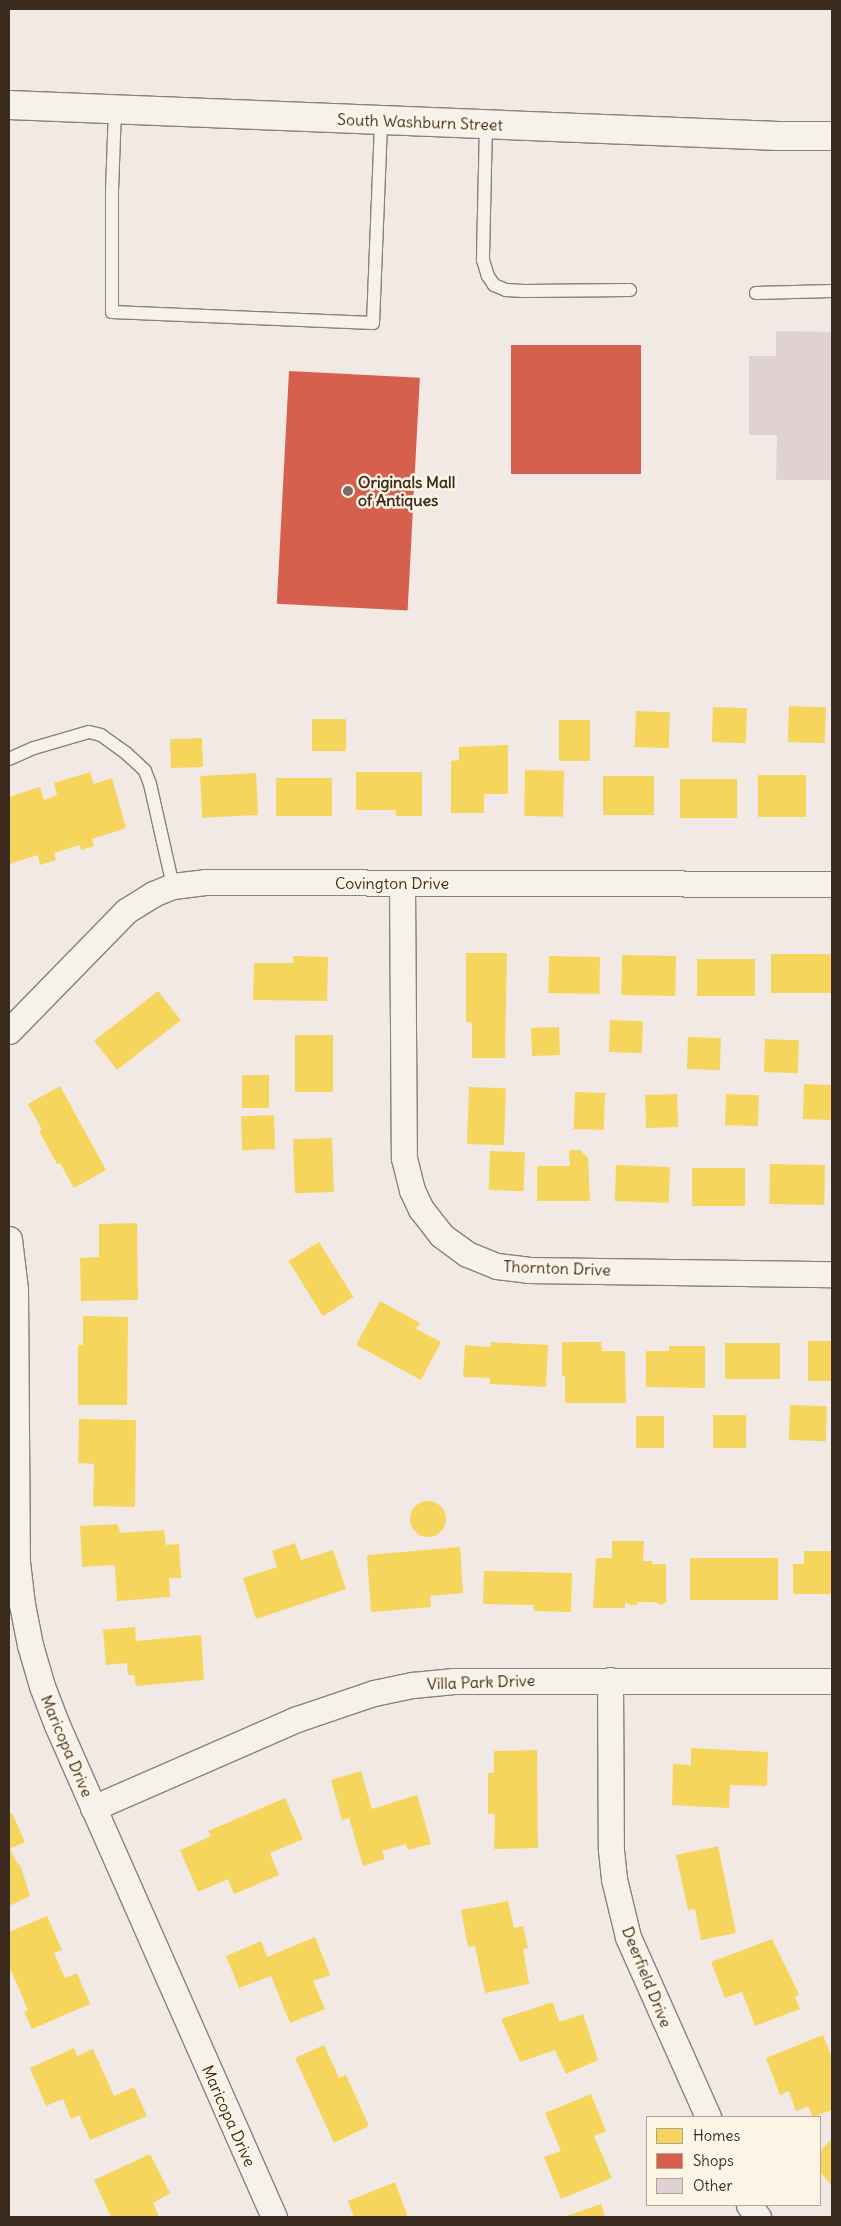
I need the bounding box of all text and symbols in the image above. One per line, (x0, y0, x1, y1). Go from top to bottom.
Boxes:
street label: South Washburn Street (337, 110, 503, 134)
place label: Originals Mall of Antiques (358, 472, 455, 510)
marker: Originals Mall of Antiques (342, 485, 354, 497)
street label: Covington Drive (335, 873, 449, 893)
street label: Thornton Drive (503, 1257, 611, 1279)
street label: Villa Park Drive (426, 1671, 536, 1693)
street label: Maricopa Drive (37, 1692, 97, 1800)
street label: Deerfield Drive (618, 1924, 676, 2030)
street label: Maricopa Drive (198, 2062, 260, 2170)
legend (646, 2116, 821, 2206)
text: Homes (693, 2126, 740, 2145)
text: Shops (693, 2151, 734, 2170)
text: Other (693, 2176, 733, 2195)

